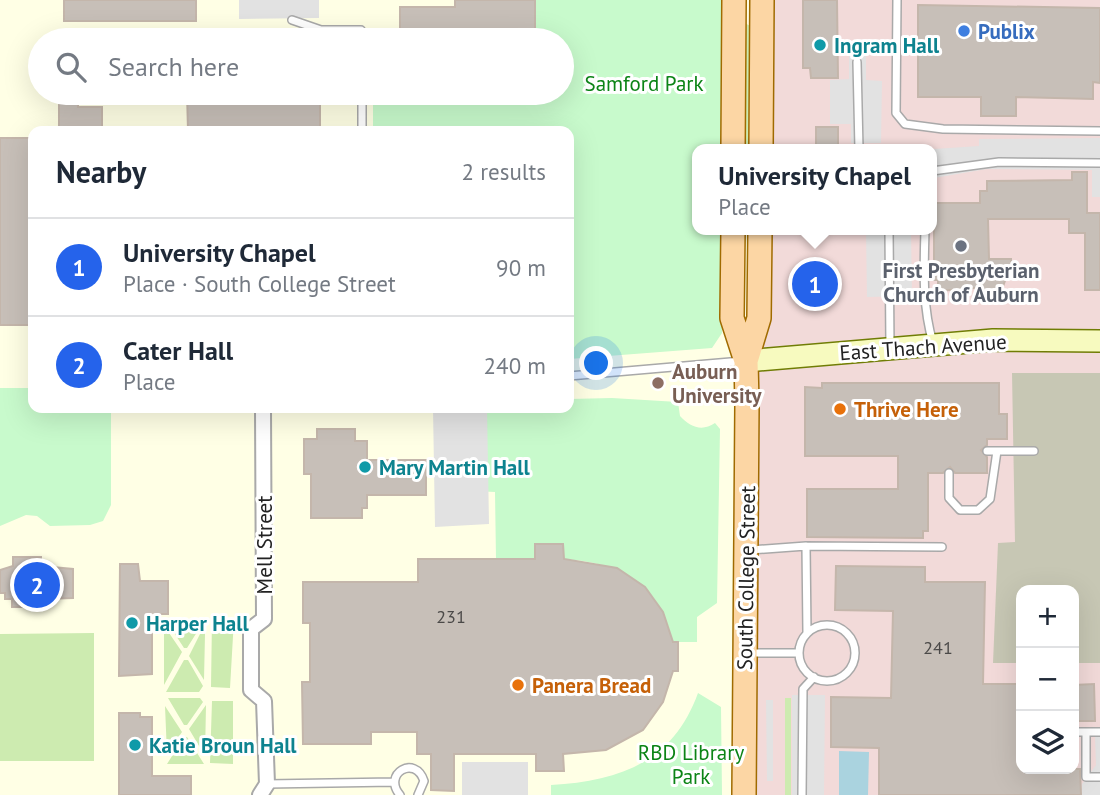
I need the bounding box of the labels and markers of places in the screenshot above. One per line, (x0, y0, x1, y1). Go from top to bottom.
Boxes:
place label: Publix (978, 18, 1035, 45)
marker: Publix (956, 23, 972, 39)
place label: Ingram Hall (834, 32, 940, 59)
marker: Ingram Hall (812, 37, 828, 53)
marker: First Presbyterian Church of Auburn (953, 238, 969, 254)
place label: First Presbyterian Church of Auburn (883, 257, 1039, 308)
pin: 1 (792, 258, 838, 310)
place label: Auburn University (672, 358, 763, 409)
marker: Auburn University (650, 375, 666, 391)
place label: Thrive Here (854, 396, 959, 423)
marker: Thrive Here (832, 401, 848, 417)
place label: Mary Martin Hall (379, 454, 530, 481)
marker: Mary Martin Hall (357, 459, 373, 475)
pin: 2 (14, 559, 60, 611)
place label: Harper Hall (146, 610, 249, 637)
marker: Harper Hall (124, 615, 140, 631)
place label: Panera Bread (532, 672, 651, 699)
marker: Panera Bread (510, 677, 526, 693)
place label: Katie Broun Hall (149, 732, 297, 759)
marker: Katie Broun Hall (127, 737, 143, 753)

